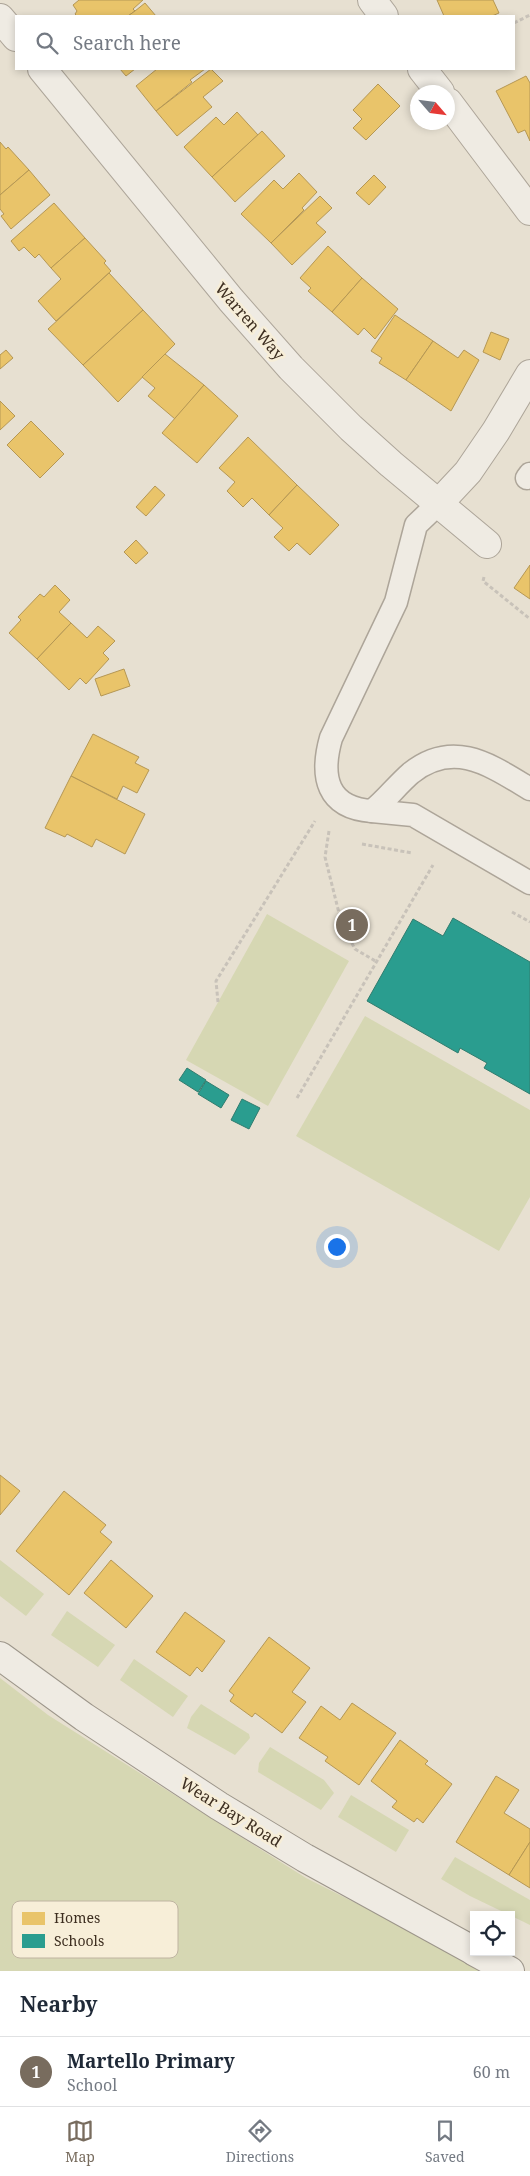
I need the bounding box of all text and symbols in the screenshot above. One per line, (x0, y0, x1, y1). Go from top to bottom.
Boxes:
search box (15, 15, 515, 70)
icon: search (33, 29, 61, 57)
text: Search here (73, 30, 181, 56)
north arrow (410, 85, 455, 130)
street label: Warren Way (210, 278, 290, 365)
pin: 1 (336, 906, 368, 944)
your location (324, 1234, 350, 1260)
street label: Wear Bay Road (176, 1772, 286, 1852)
legend (12, 1901, 178, 1958)
text: Homes (54, 1908, 100, 1927)
map controls (470, 1911, 515, 1956)
button: locate (470, 1911, 515, 1956)
text: Schools (54, 1931, 104, 1950)
text: Nearby (20, 1990, 98, 2018)
text: Martello Primary (67, 2048, 235, 2074)
text: 1 (31, 2061, 41, 2083)
text: 60 m (473, 2061, 510, 2083)
text: School (67, 2074, 117, 2096)
tab: Map (65, 2117, 95, 2166)
tab: Directions (226, 2117, 294, 2166)
tab: Saved (425, 2117, 465, 2166)

